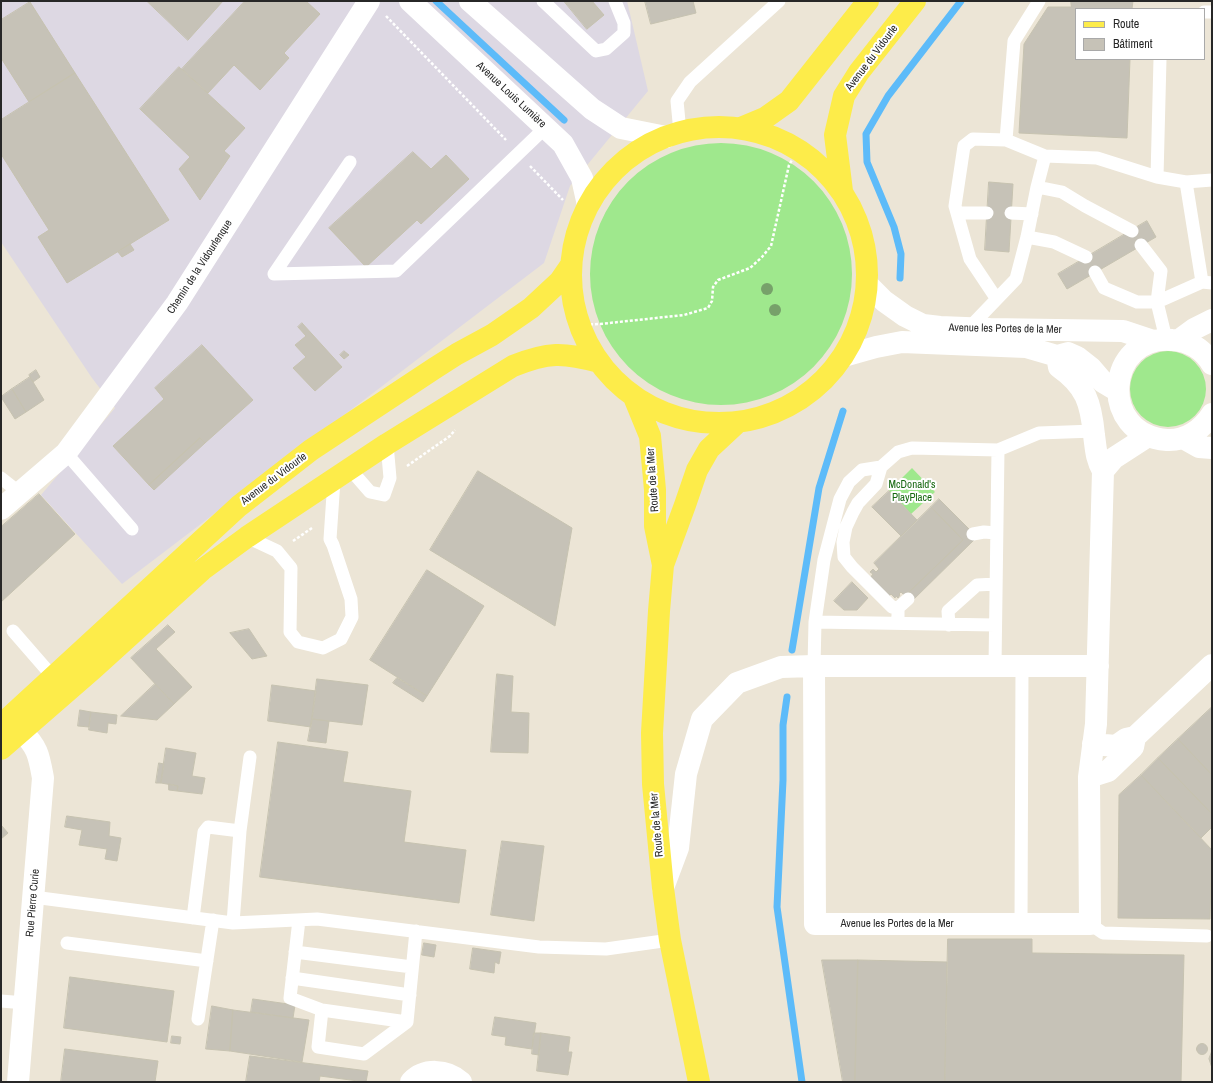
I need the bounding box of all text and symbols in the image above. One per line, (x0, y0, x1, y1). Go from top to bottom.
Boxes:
legend (1075, 8, 1205, 60)
text: Route (1113, 16, 1139, 32)
street label: Avenue du Vidourle (843, 23, 901, 93)
text: Bâtiment (1113, 36, 1152, 52)
street label: Avenue Louis Lumière (473, 59, 549, 131)
street label: Chemin de la Vidourlenque (165, 217, 235, 317)
street label: Avenue les Portes de la Mer (948, 321, 1062, 337)
street label: Route de la Mer (644, 448, 662, 512)
street label: Avenue du Vidourle (239, 450, 309, 508)
park label: McDonald's PlayPlace (889, 478, 935, 504)
street label: Route de la Mer (648, 792, 666, 858)
street label: Rue Pierre Curie (23, 868, 43, 938)
street label: Avenue les Portes de la Mer (840, 917, 954, 931)

